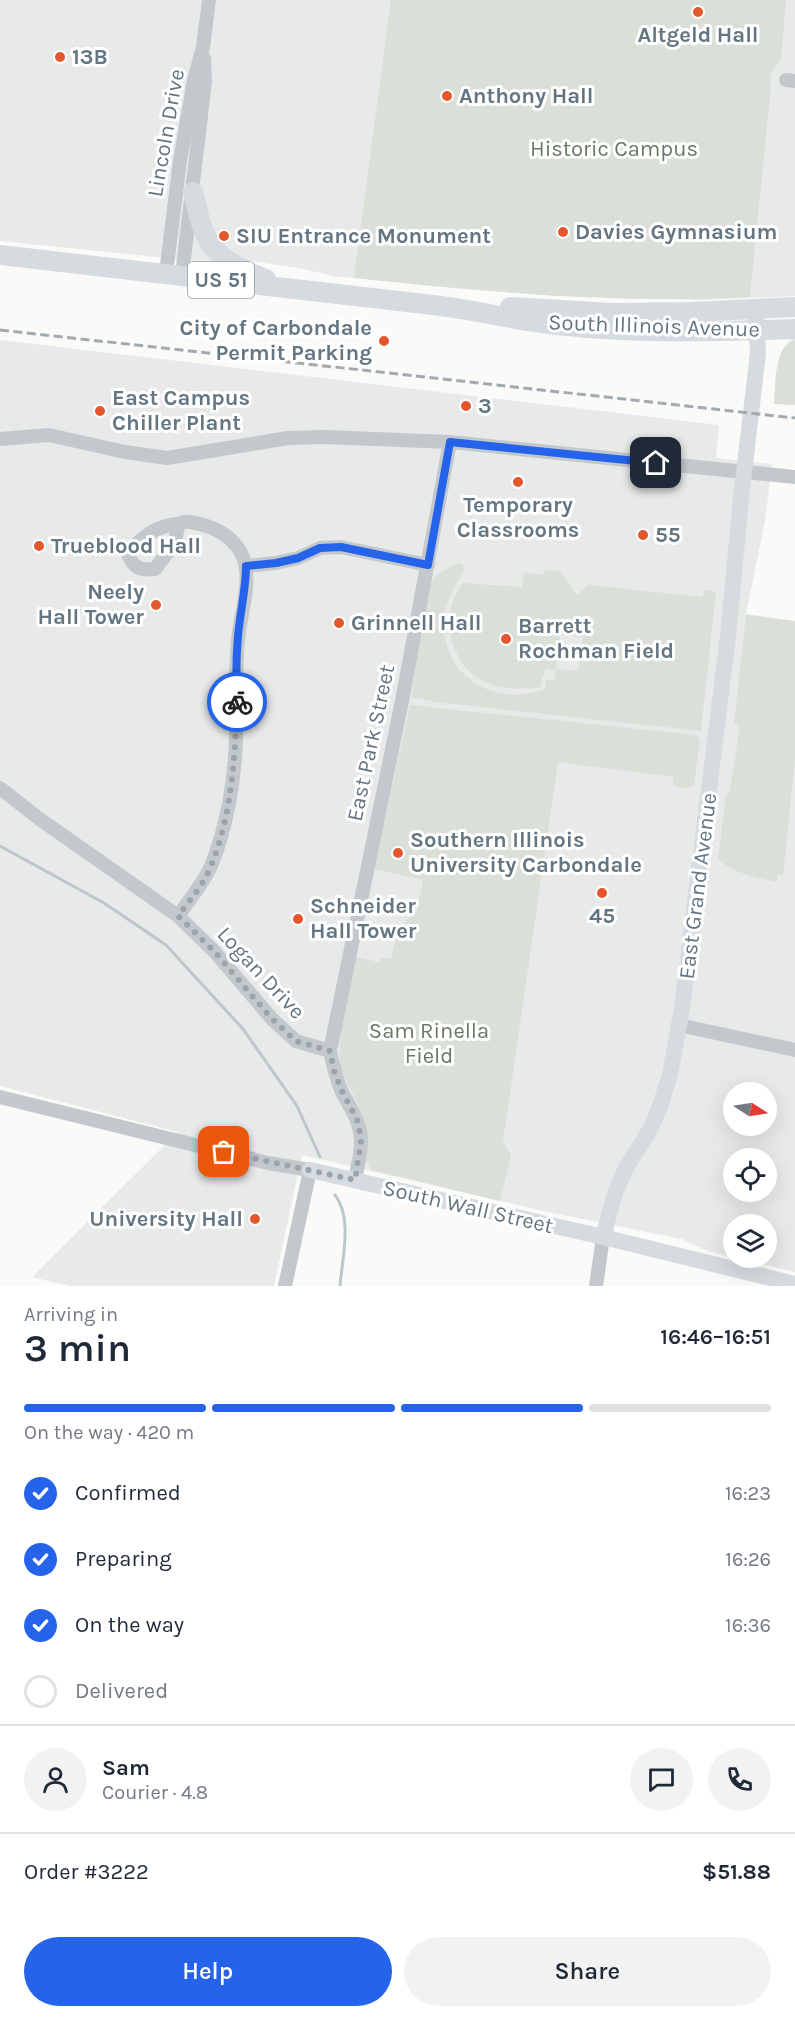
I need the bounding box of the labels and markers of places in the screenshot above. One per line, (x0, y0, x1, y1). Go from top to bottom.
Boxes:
marker: Altgeld Hall (691, 5, 705, 19)
place label: Altgeld Hall (637, 22, 759, 48)
place label: 13B (72, 44, 108, 70)
marker: 13B (53, 50, 67, 64)
place label: Anthony Hall (459, 83, 593, 109)
marker: Anthony Hall (440, 89, 454, 103)
place label: Davies Gymnasium (575, 219, 777, 245)
place label: SIU Entrance Monument (236, 223, 491, 249)
marker: Davies Gymnasium (556, 225, 570, 239)
marker: SIU Entrance Monument (217, 229, 231, 243)
place label: City of Carbondale Permit Parking (180, 315, 372, 366)
marker: City of Carbondale Permit Parking (377, 334, 391, 348)
place label: East Campus Chiller Plant (112, 385, 250, 436)
place label: 3 (478, 393, 492, 419)
marker: 3 (459, 399, 473, 413)
marker: East Campus Chiller Plant (93, 404, 107, 418)
pin (630, 437, 681, 488)
marker: Temporary Classrooms (511, 475, 525, 489)
place label: Temporary Classrooms (457, 492, 579, 543)
place label: 55 (655, 522, 681, 548)
marker: 55 (636, 528, 650, 542)
place label: Trueblood Hall (51, 533, 201, 559)
marker: Trueblood Hall (32, 539, 46, 553)
place label: Neely Hall Tower (38, 579, 144, 630)
marker: Neely Hall Tower (149, 598, 163, 612)
place label: Grinnell Hall (351, 610, 482, 636)
place label: Barrett Rochman Field (518, 613, 674, 664)
marker: Grinnell Hall (332, 616, 346, 630)
marker: Barrett Rochman Field (499, 632, 513, 646)
place label: Southern Illinois University Carbondale (410, 827, 642, 878)
marker: Southern Illinois University Carbondale (391, 846, 405, 860)
marker: 45 (595, 886, 609, 900)
place label: Schneider Hall Tower (310, 893, 417, 944)
place label: 45 (589, 903, 615, 929)
marker: Schneider Hall Tower (291, 912, 305, 926)
pin (198, 1126, 249, 1177)
place label: University Hall (89, 1206, 243, 1232)
marker: University Hall (248, 1212, 262, 1226)

